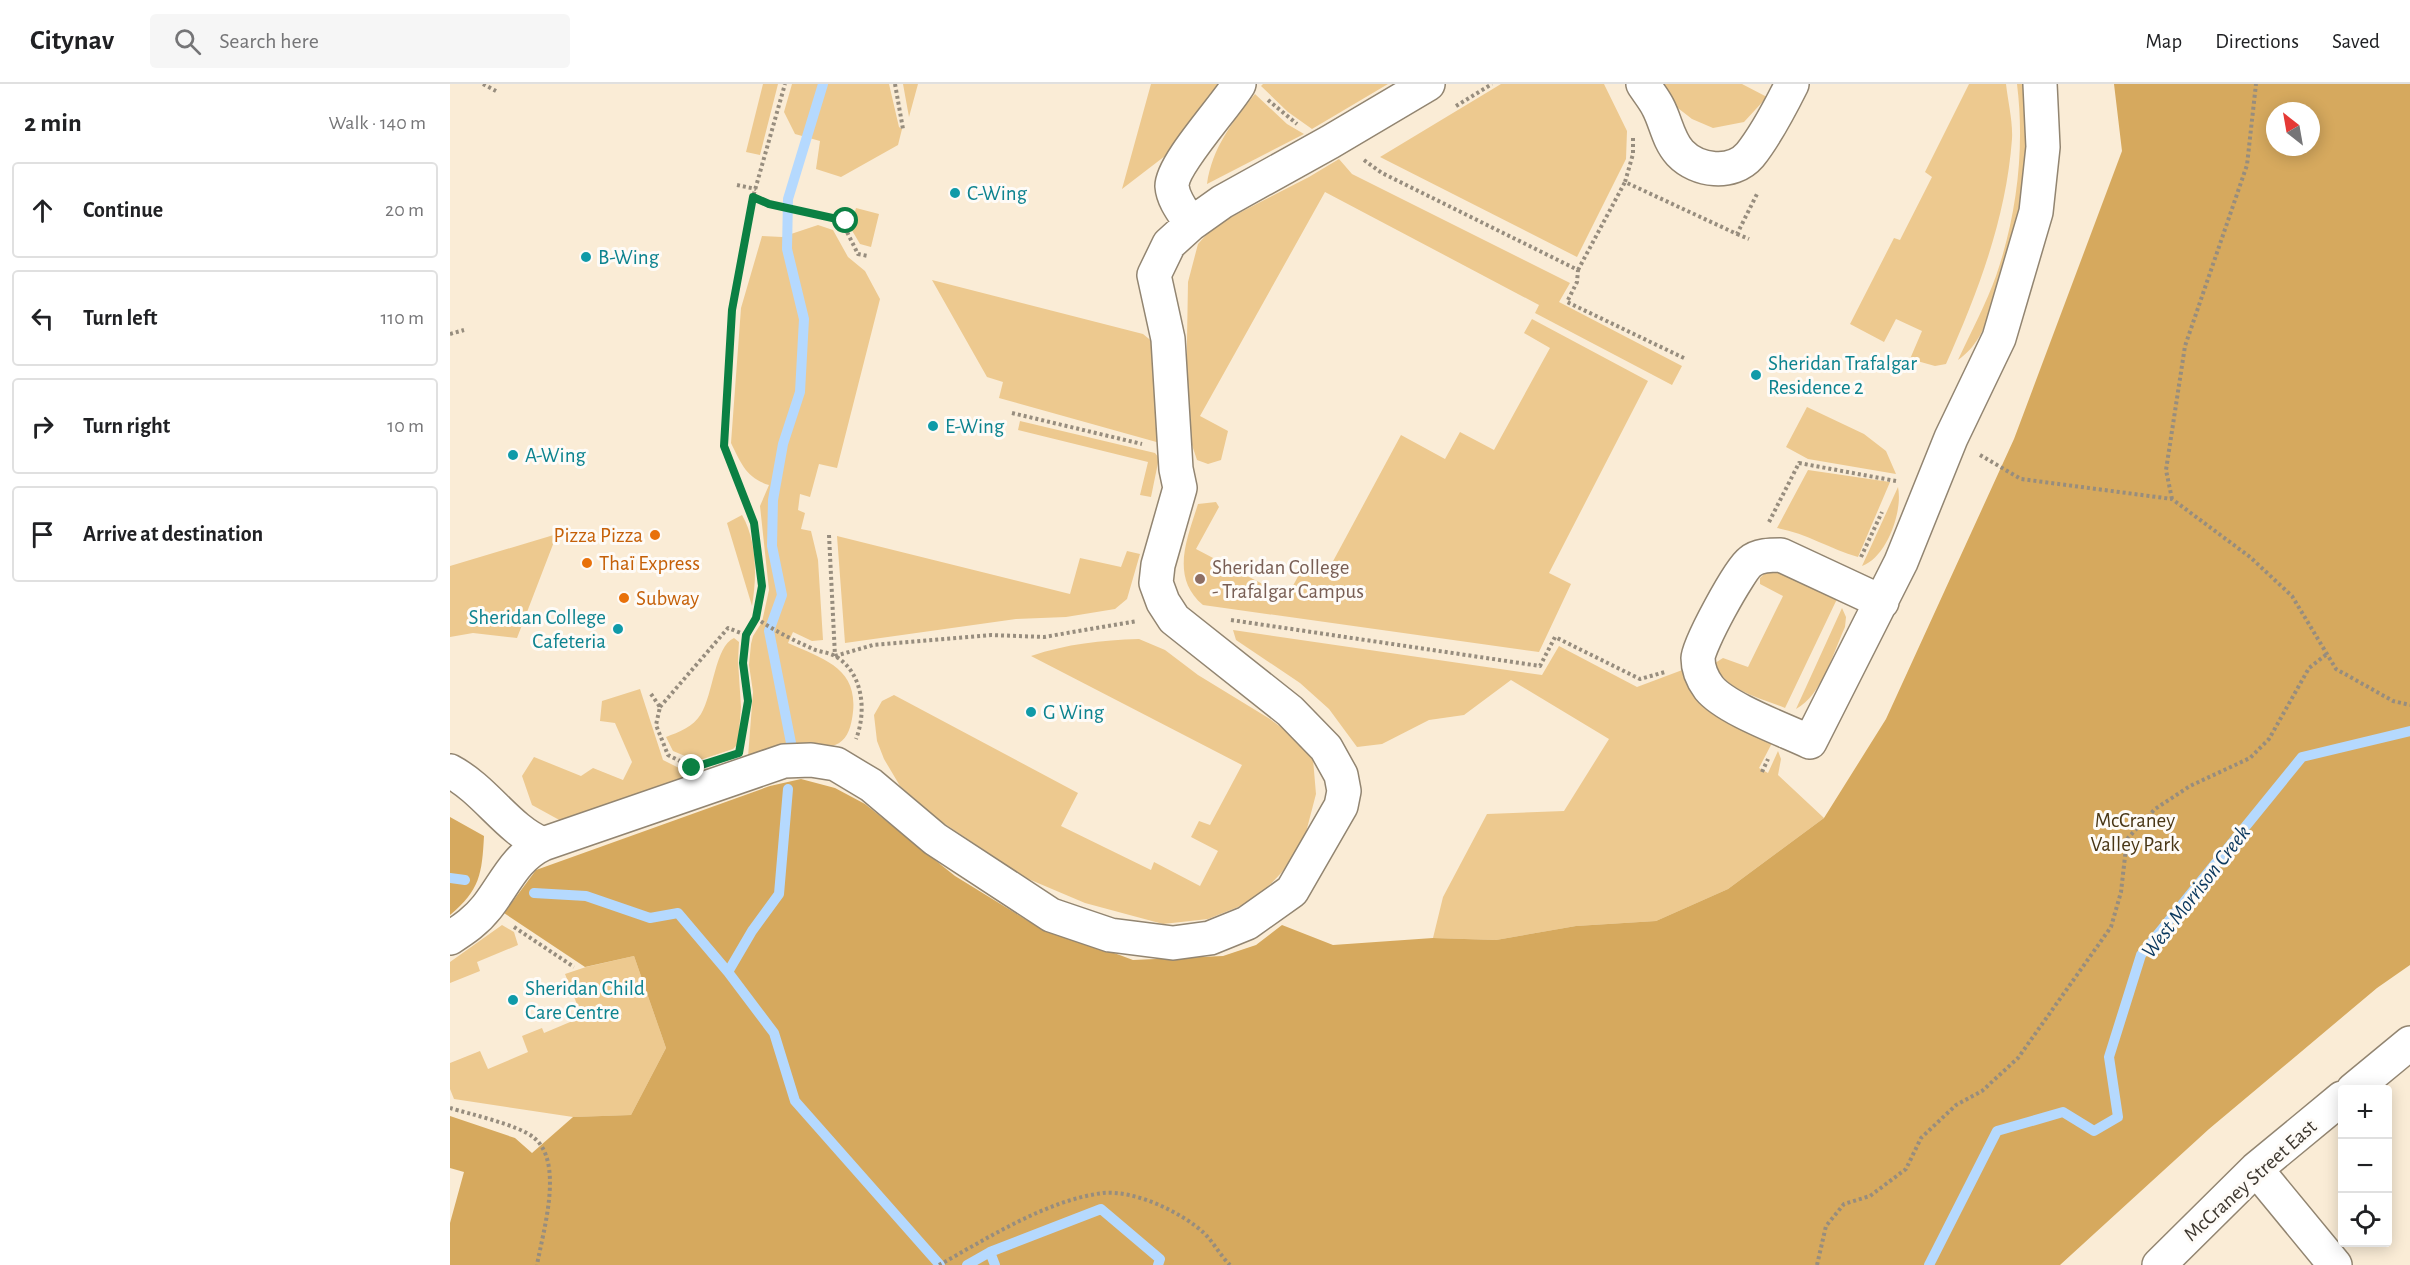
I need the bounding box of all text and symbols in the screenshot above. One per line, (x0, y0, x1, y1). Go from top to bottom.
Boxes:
search box (150, 14, 570, 68)
icon: search (171, 25, 204, 58)
text: Citynav (30, 27, 114, 55)
text: Search here (219, 30, 319, 52)
text: Map (2146, 31, 2182, 52)
text: Directions (2215, 31, 2299, 52)
text: Saved (2332, 31, 2380, 52)
north arrow (2266, 102, 2320, 156)
text: 2 min (24, 110, 82, 136)
text: Walk · 140 m (328, 113, 426, 133)
place label: C-Wing (967, 183, 1028, 204)
marker: C-Wing (948, 186, 962, 200)
icon: ahead (26, 194, 59, 227)
text: Continue (83, 199, 163, 221)
text: 20 m (385, 200, 424, 220)
route start (832, 207, 858, 233)
place label: B-Wing (598, 247, 660, 268)
marker: B-Wing (579, 250, 593, 264)
icon: left (26, 302, 59, 335)
text: Turn left (83, 307, 157, 329)
text: 110 m (380, 308, 424, 328)
place label: Sheridan Trafalgar Residence 2 (1768, 353, 1917, 398)
marker: Sheridan Trafalgar Residence 2 (1749, 368, 1763, 382)
icon: right (26, 410, 59, 443)
text: Turn right (83, 415, 170, 437)
text: 10 m (387, 416, 424, 436)
place label: E-Wing (945, 416, 1005, 437)
marker: E-Wing (926, 419, 940, 433)
place label: A-Wing (525, 445, 587, 466)
marker: A-Wing (506, 448, 520, 462)
icon: arrive (26, 518, 59, 551)
text: Arrive at destination (83, 523, 263, 545)
place label: Pizza Pizza (554, 525, 643, 546)
marker: Pizza Pizza (648, 528, 662, 542)
place label: Thaï Express (599, 553, 700, 574)
marker: Thaï Express (580, 556, 594, 570)
place label: Sheridan College - Trafalgar Campus (1212, 557, 1364, 602)
marker: Sheridan College - Trafalgar Campus (1193, 572, 1207, 586)
place label: Subway (636, 588, 699, 609)
marker: Subway (617, 591, 631, 605)
place label: Sheridan College Cafeteria (469, 607, 606, 652)
marker: Sheridan College Cafeteria (611, 622, 625, 636)
place label: G Wing (1043, 702, 1105, 723)
marker: G Wing (1024, 705, 1038, 719)
route end (678, 754, 704, 780)
park label: McCraney Valley Park (2090, 810, 2180, 855)
water label: West Morrison Creek (2137, 821, 2254, 962)
place label: Sheridan Child Care Centre (525, 978, 645, 1023)
marker: Sheridan Child Care Centre (506, 993, 520, 1007)
map controls (2338, 1085, 2392, 1247)
button: + (2338, 1085, 2392, 1139)
street label: McCraney Street East (2180, 1115, 2321, 1245)
button: − (2338, 1139, 2392, 1193)
button: locate (2338, 1193, 2392, 1247)

